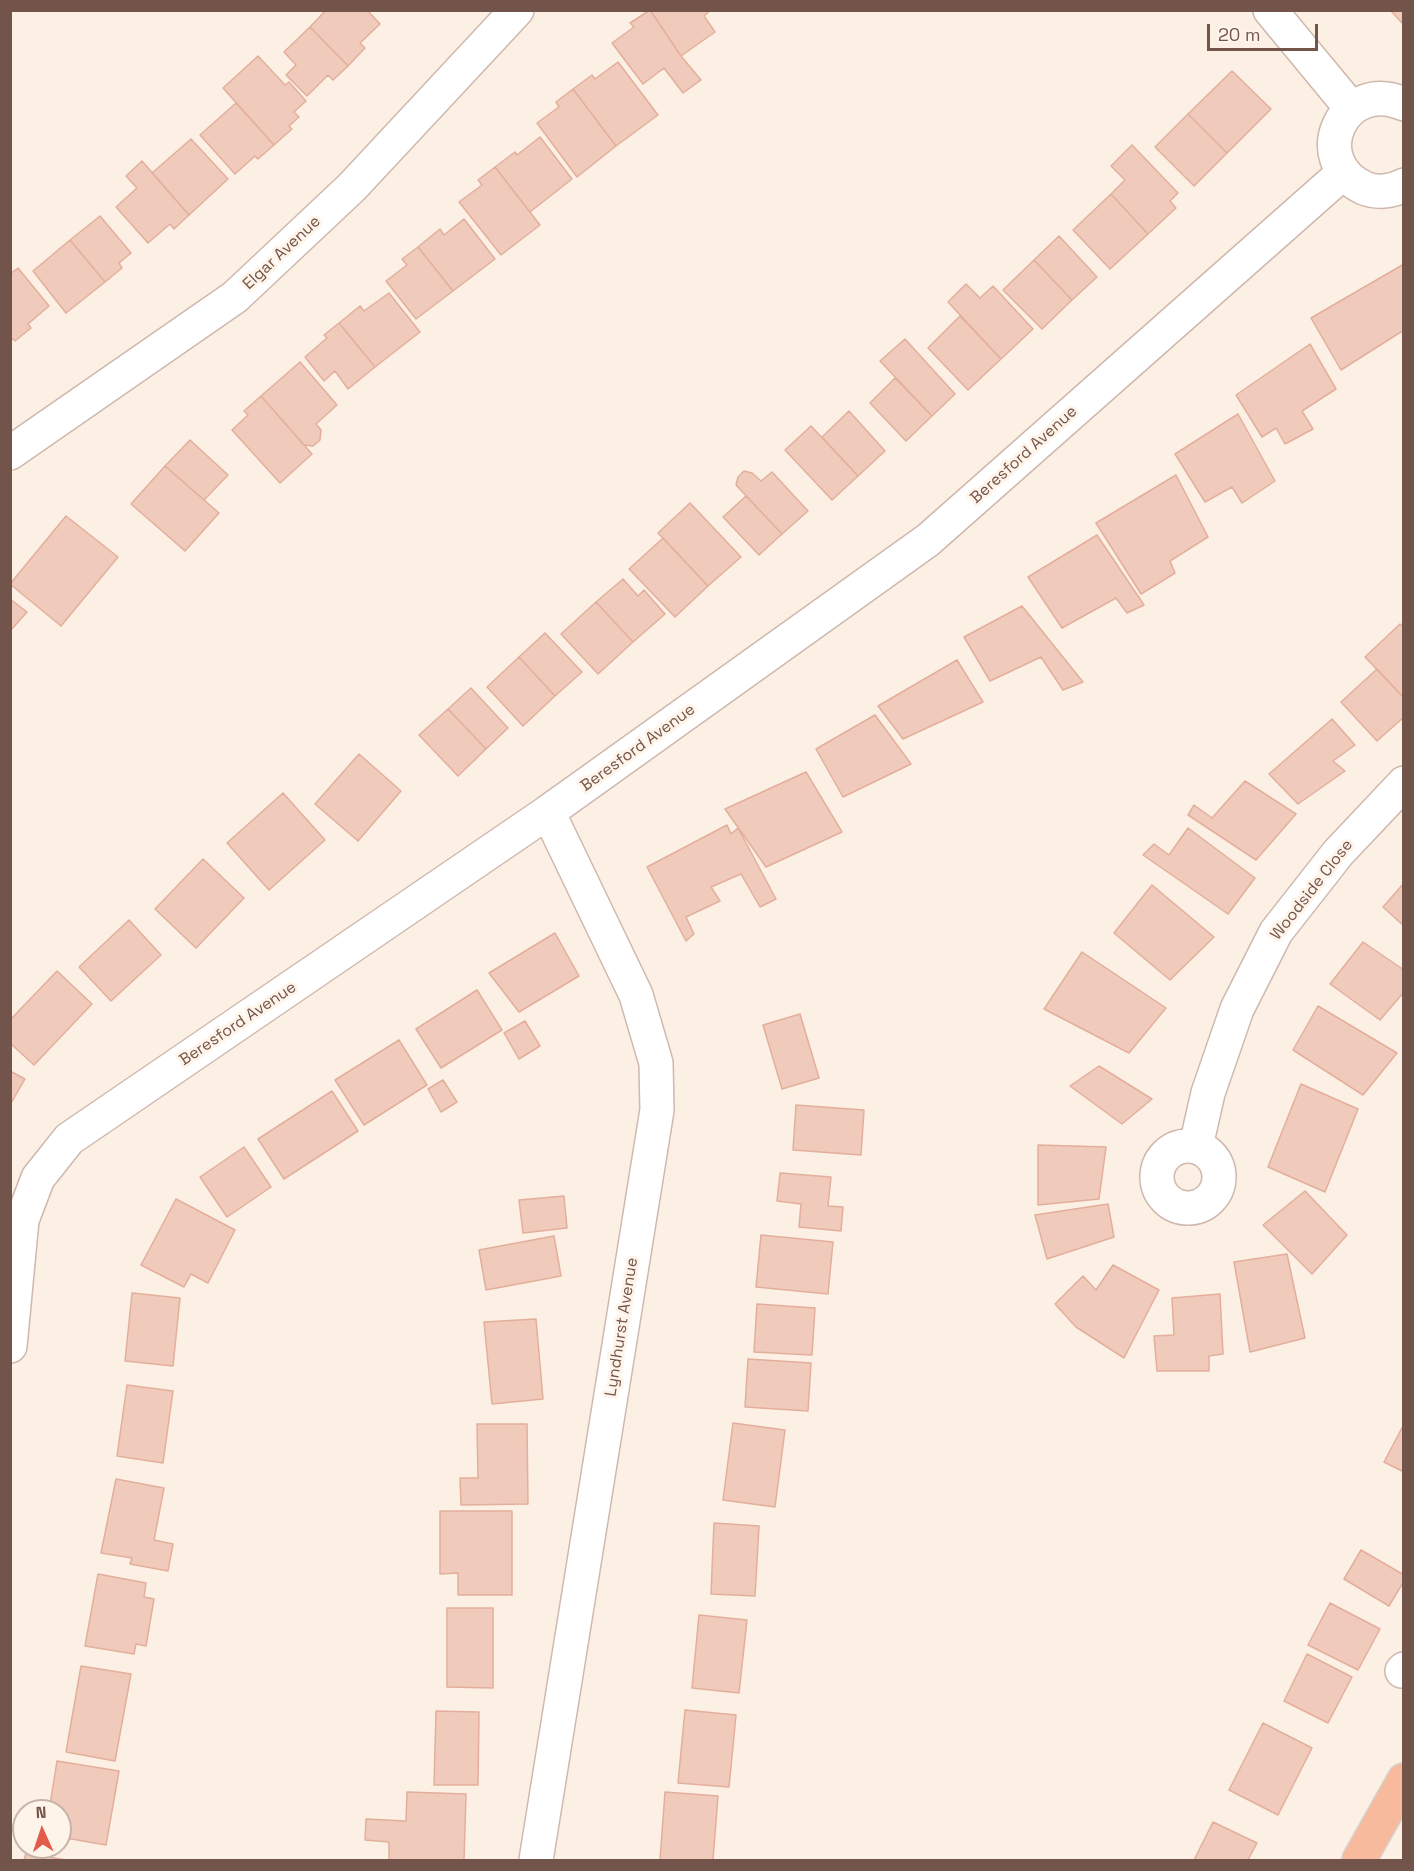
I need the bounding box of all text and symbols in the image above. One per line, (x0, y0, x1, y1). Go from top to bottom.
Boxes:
scale bar (1210, 12, 1321, 50)
text: 20 m (1218, 23, 1261, 46)
street label: Elgar Avenue (239, 212, 325, 294)
street label: Beresford Avenue (967, 402, 1081, 508)
street label: Beresford Avenue (577, 700, 699, 796)
street label: Woodside Close (1267, 836, 1357, 944)
street label: Beresford Avenue (176, 978, 300, 1070)
street label: Lyndhurst Avenue (602, 1256, 642, 1398)
north arrow (12, 1799, 72, 1859)
text: N (35, 1802, 47, 1823)

